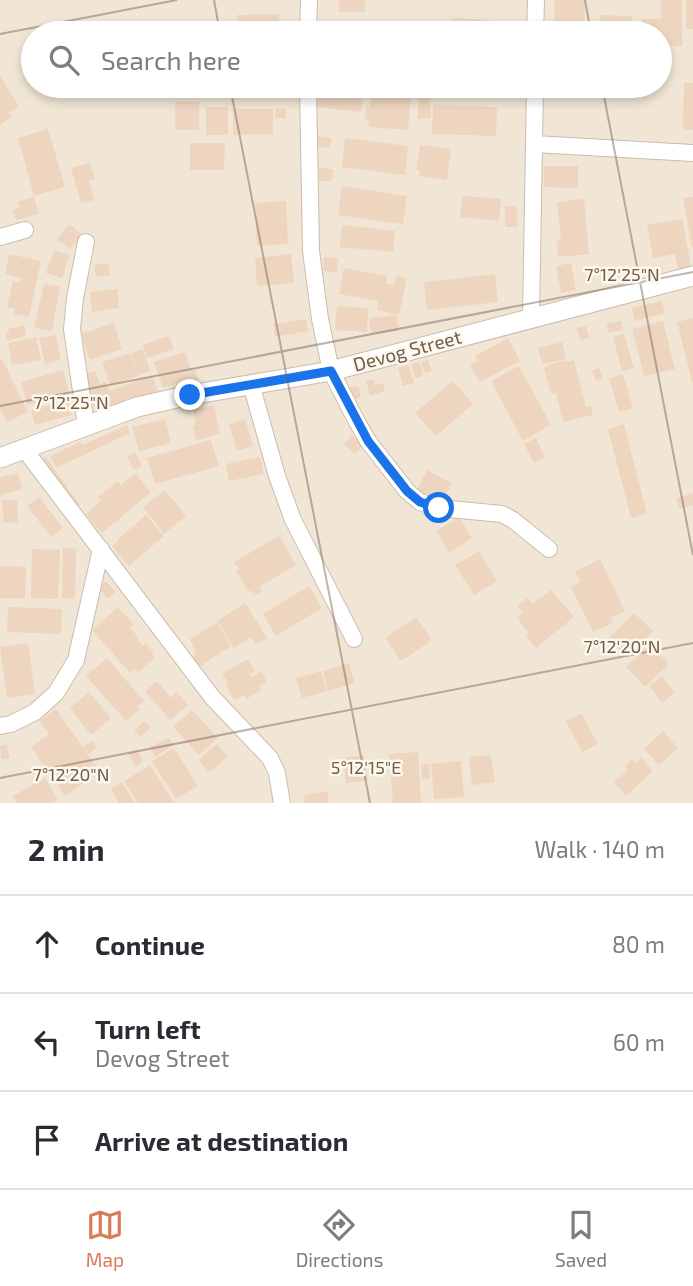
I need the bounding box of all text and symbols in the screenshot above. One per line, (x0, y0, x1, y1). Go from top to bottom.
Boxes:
search box (21, 21, 672, 98)
icon: search (45, 41, 83, 79)
text: Search here (101, 44, 241, 75)
text: 7°12'25"N (584, 263, 660, 285)
street label: Devog Street (350, 325, 464, 375)
route end (174, 379, 205, 410)
text: 7°12'25"N (33, 391, 109, 413)
route start (423, 492, 454, 523)
text: 7°12'20"N (584, 635, 660, 657)
text: 5°12'15"E (331, 756, 401, 778)
text: 7°12'20"N (33, 763, 109, 785)
text: 2 min (28, 831, 105, 867)
text: Walk · 140 m (534, 835, 665, 863)
icon: ahead (28, 925, 66, 963)
text: Continue (95, 929, 205, 960)
text: 80 m (612, 930, 665, 958)
text: Turn left (95, 1013, 201, 1044)
icon: left (28, 1023, 66, 1061)
text: 60 m (613, 1028, 665, 1056)
text: Devog Street (95, 1044, 230, 1072)
icon: arrive (28, 1121, 66, 1159)
text: Arrive at destination (95, 1125, 348, 1156)
tab: Map (86, 1206, 124, 1271)
tab: Directions (296, 1206, 383, 1271)
tab: Saved (555, 1206, 607, 1271)

